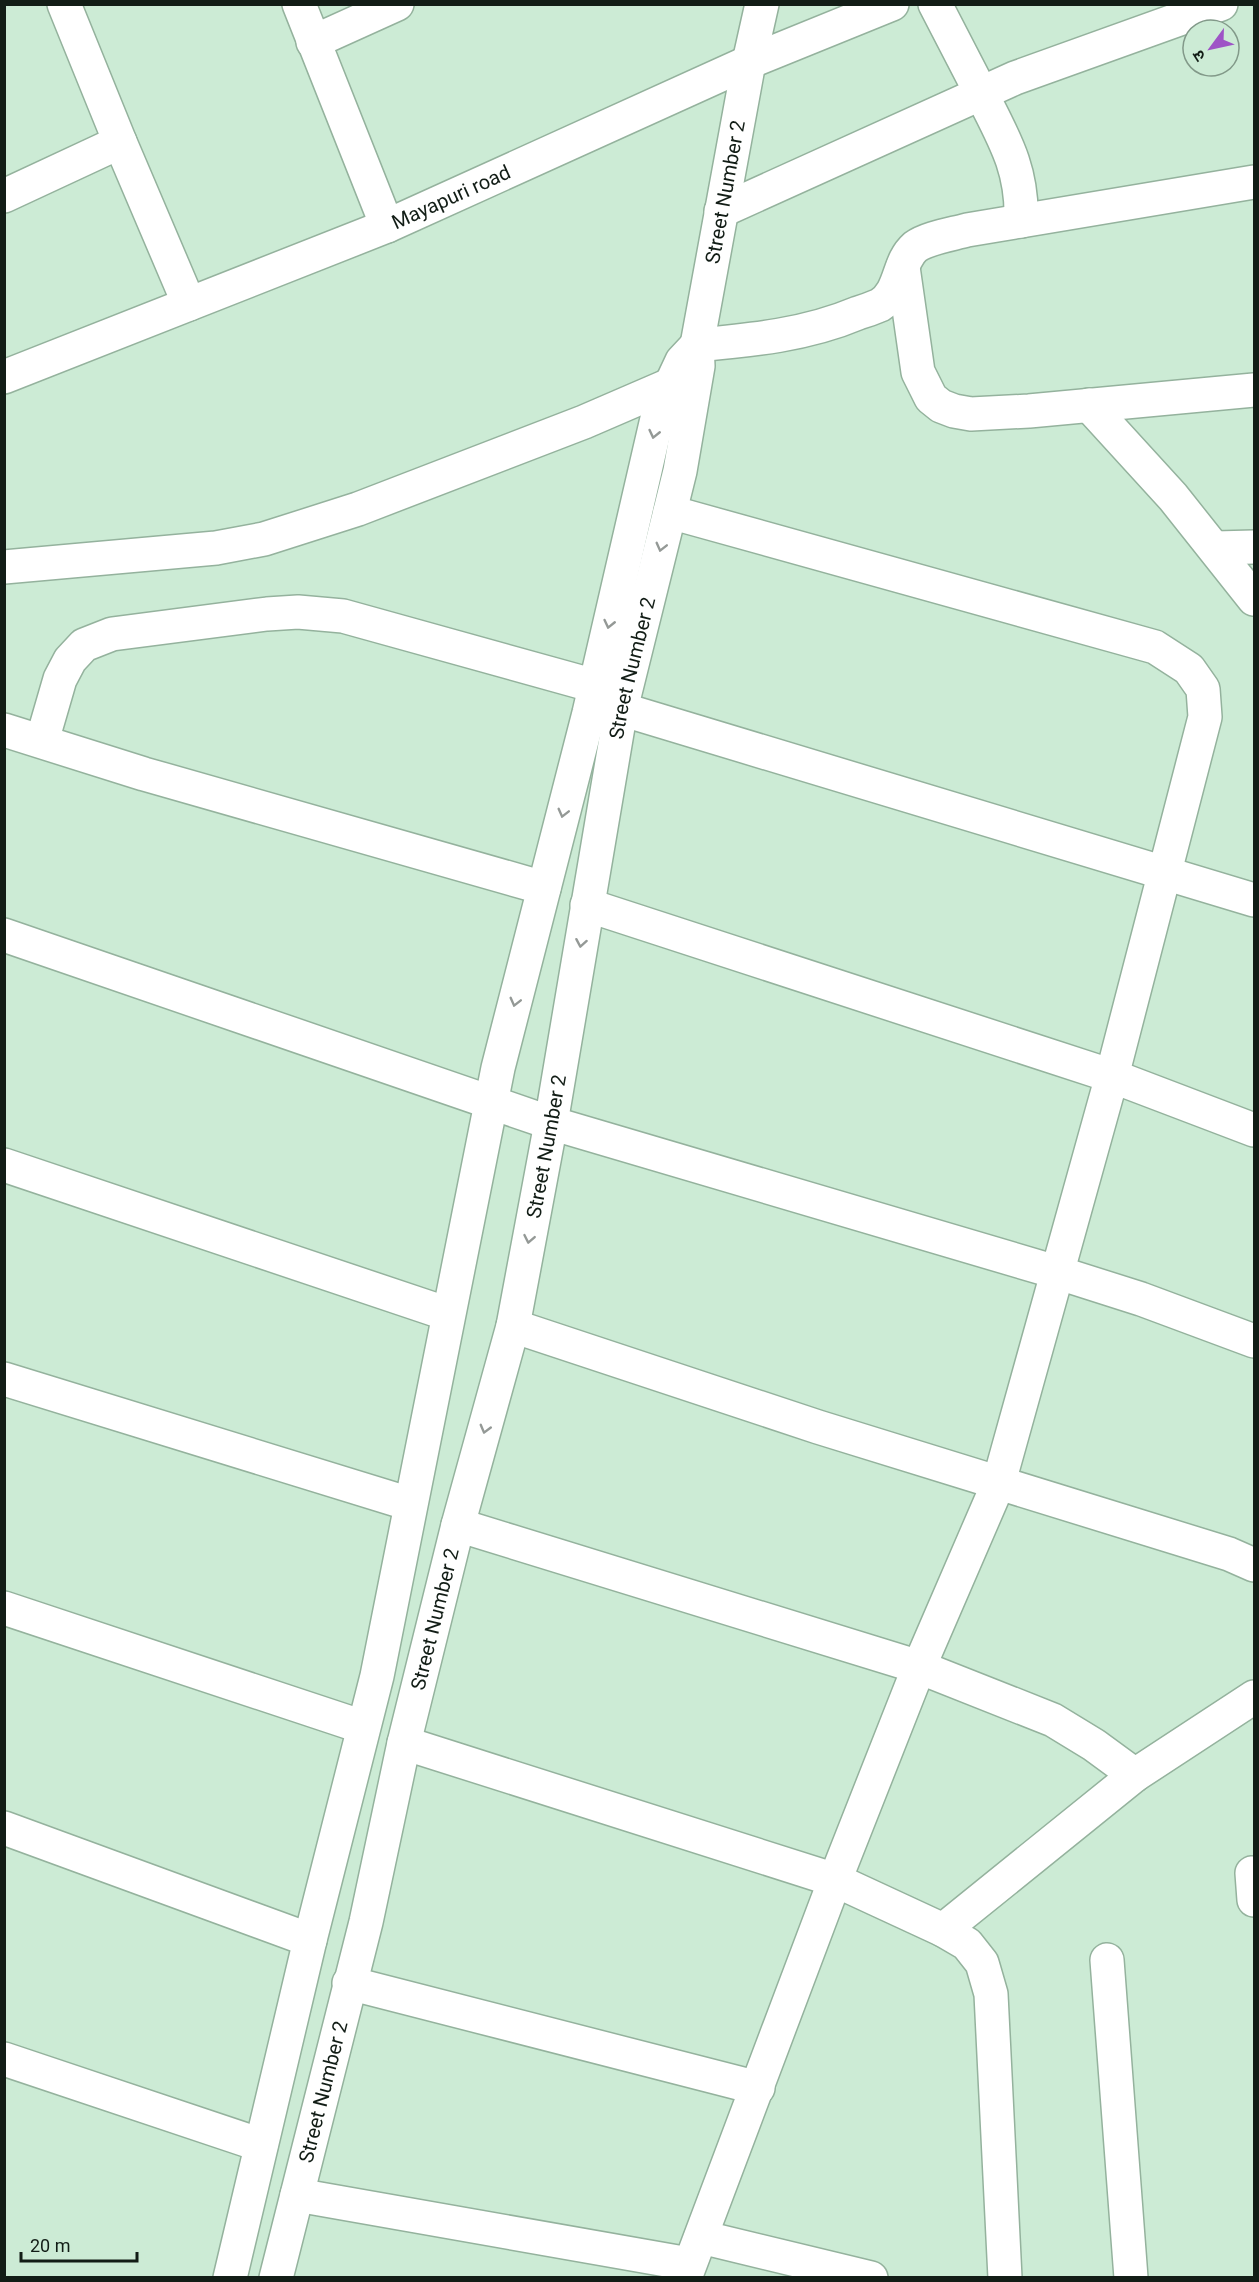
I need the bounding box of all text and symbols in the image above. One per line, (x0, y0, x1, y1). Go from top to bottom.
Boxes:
north arrow (1181, 18, 1241, 78)
text: उ (1188, 46, 1209, 65)
street label: Street Number 2 (700, 118, 750, 266)
street label: Mayapuri road (388, 160, 514, 234)
one-way arrow (648, 429, 661, 439)
one-way arrow (656, 541, 669, 551)
street label: Street Number 2 (604, 594, 660, 741)
one-way arrow (604, 619, 617, 629)
one-way arrow (558, 808, 571, 818)
one-way arrow (575, 938, 588, 948)
one-way arrow (510, 996, 522, 1007)
street label: Street Number 2 (521, 1073, 571, 1220)
one-way arrow (523, 1233, 536, 1243)
one-way arrow (480, 1423, 492, 1433)
street label: Street Number 2 (406, 1545, 464, 1692)
street label: Street Number 2 (294, 2018, 353, 2165)
scale bar (21, 2225, 136, 2263)
text: 20 m (30, 2235, 70, 2256)

